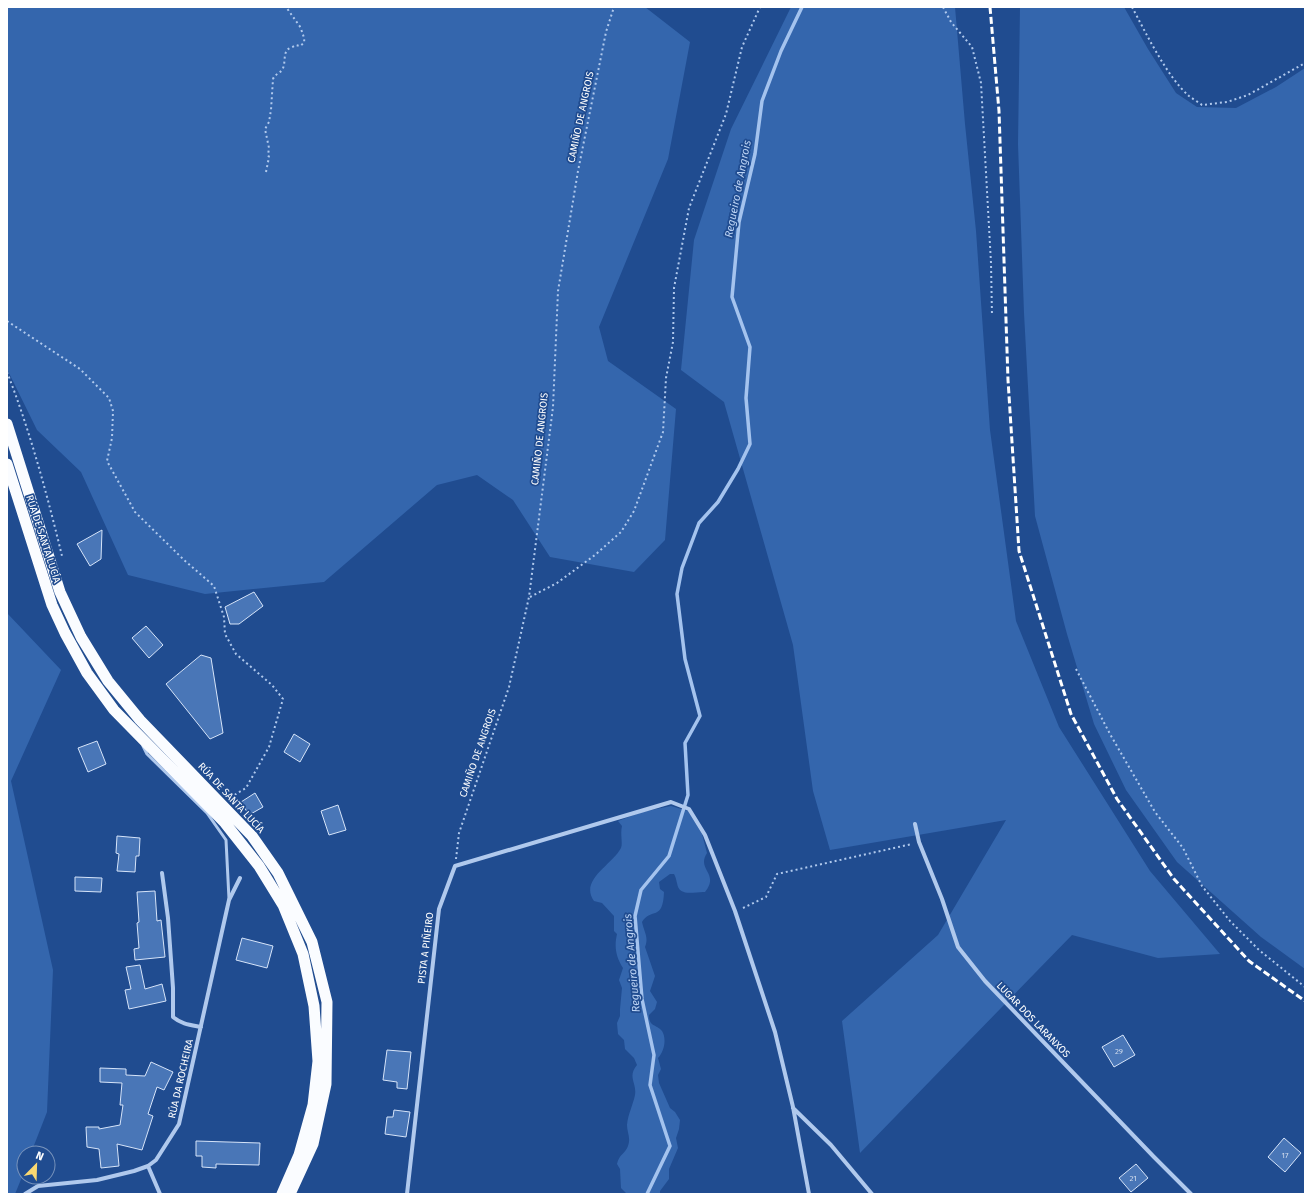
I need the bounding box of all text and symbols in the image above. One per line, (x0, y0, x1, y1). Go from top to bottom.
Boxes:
street label: CAMIÑO DE ANGROIS (564, 70, 597, 164)
water label: Regueiro de Angrois (722, 139, 754, 239)
street label: CAMIÑO DE ANGROIS (528, 391, 551, 486)
street label: RÚA DE SANTA LUCÍA (23, 493, 65, 585)
street label: CAMIÑO DE ANGROIS (456, 706, 499, 799)
street label: RÚA DE SANTA LUCÍA (195, 759, 268, 836)
street label: PISTA A PIÑEIRO (415, 911, 436, 985)
water label: Regueiro de Angrois (621, 913, 643, 1013)
street label: LUGAR DOS LARANXOS (994, 980, 1073, 1061)
street label: RÚA DA ROCHEIRA (164, 1037, 196, 1120)
house number: 29 (1115, 1047, 1123, 1056)
north arrow (16, 1145, 56, 1185)
text: N (34, 1149, 46, 1164)
house number: 17 (1281, 1151, 1289, 1160)
house number: 21 (1129, 1174, 1137, 1183)

